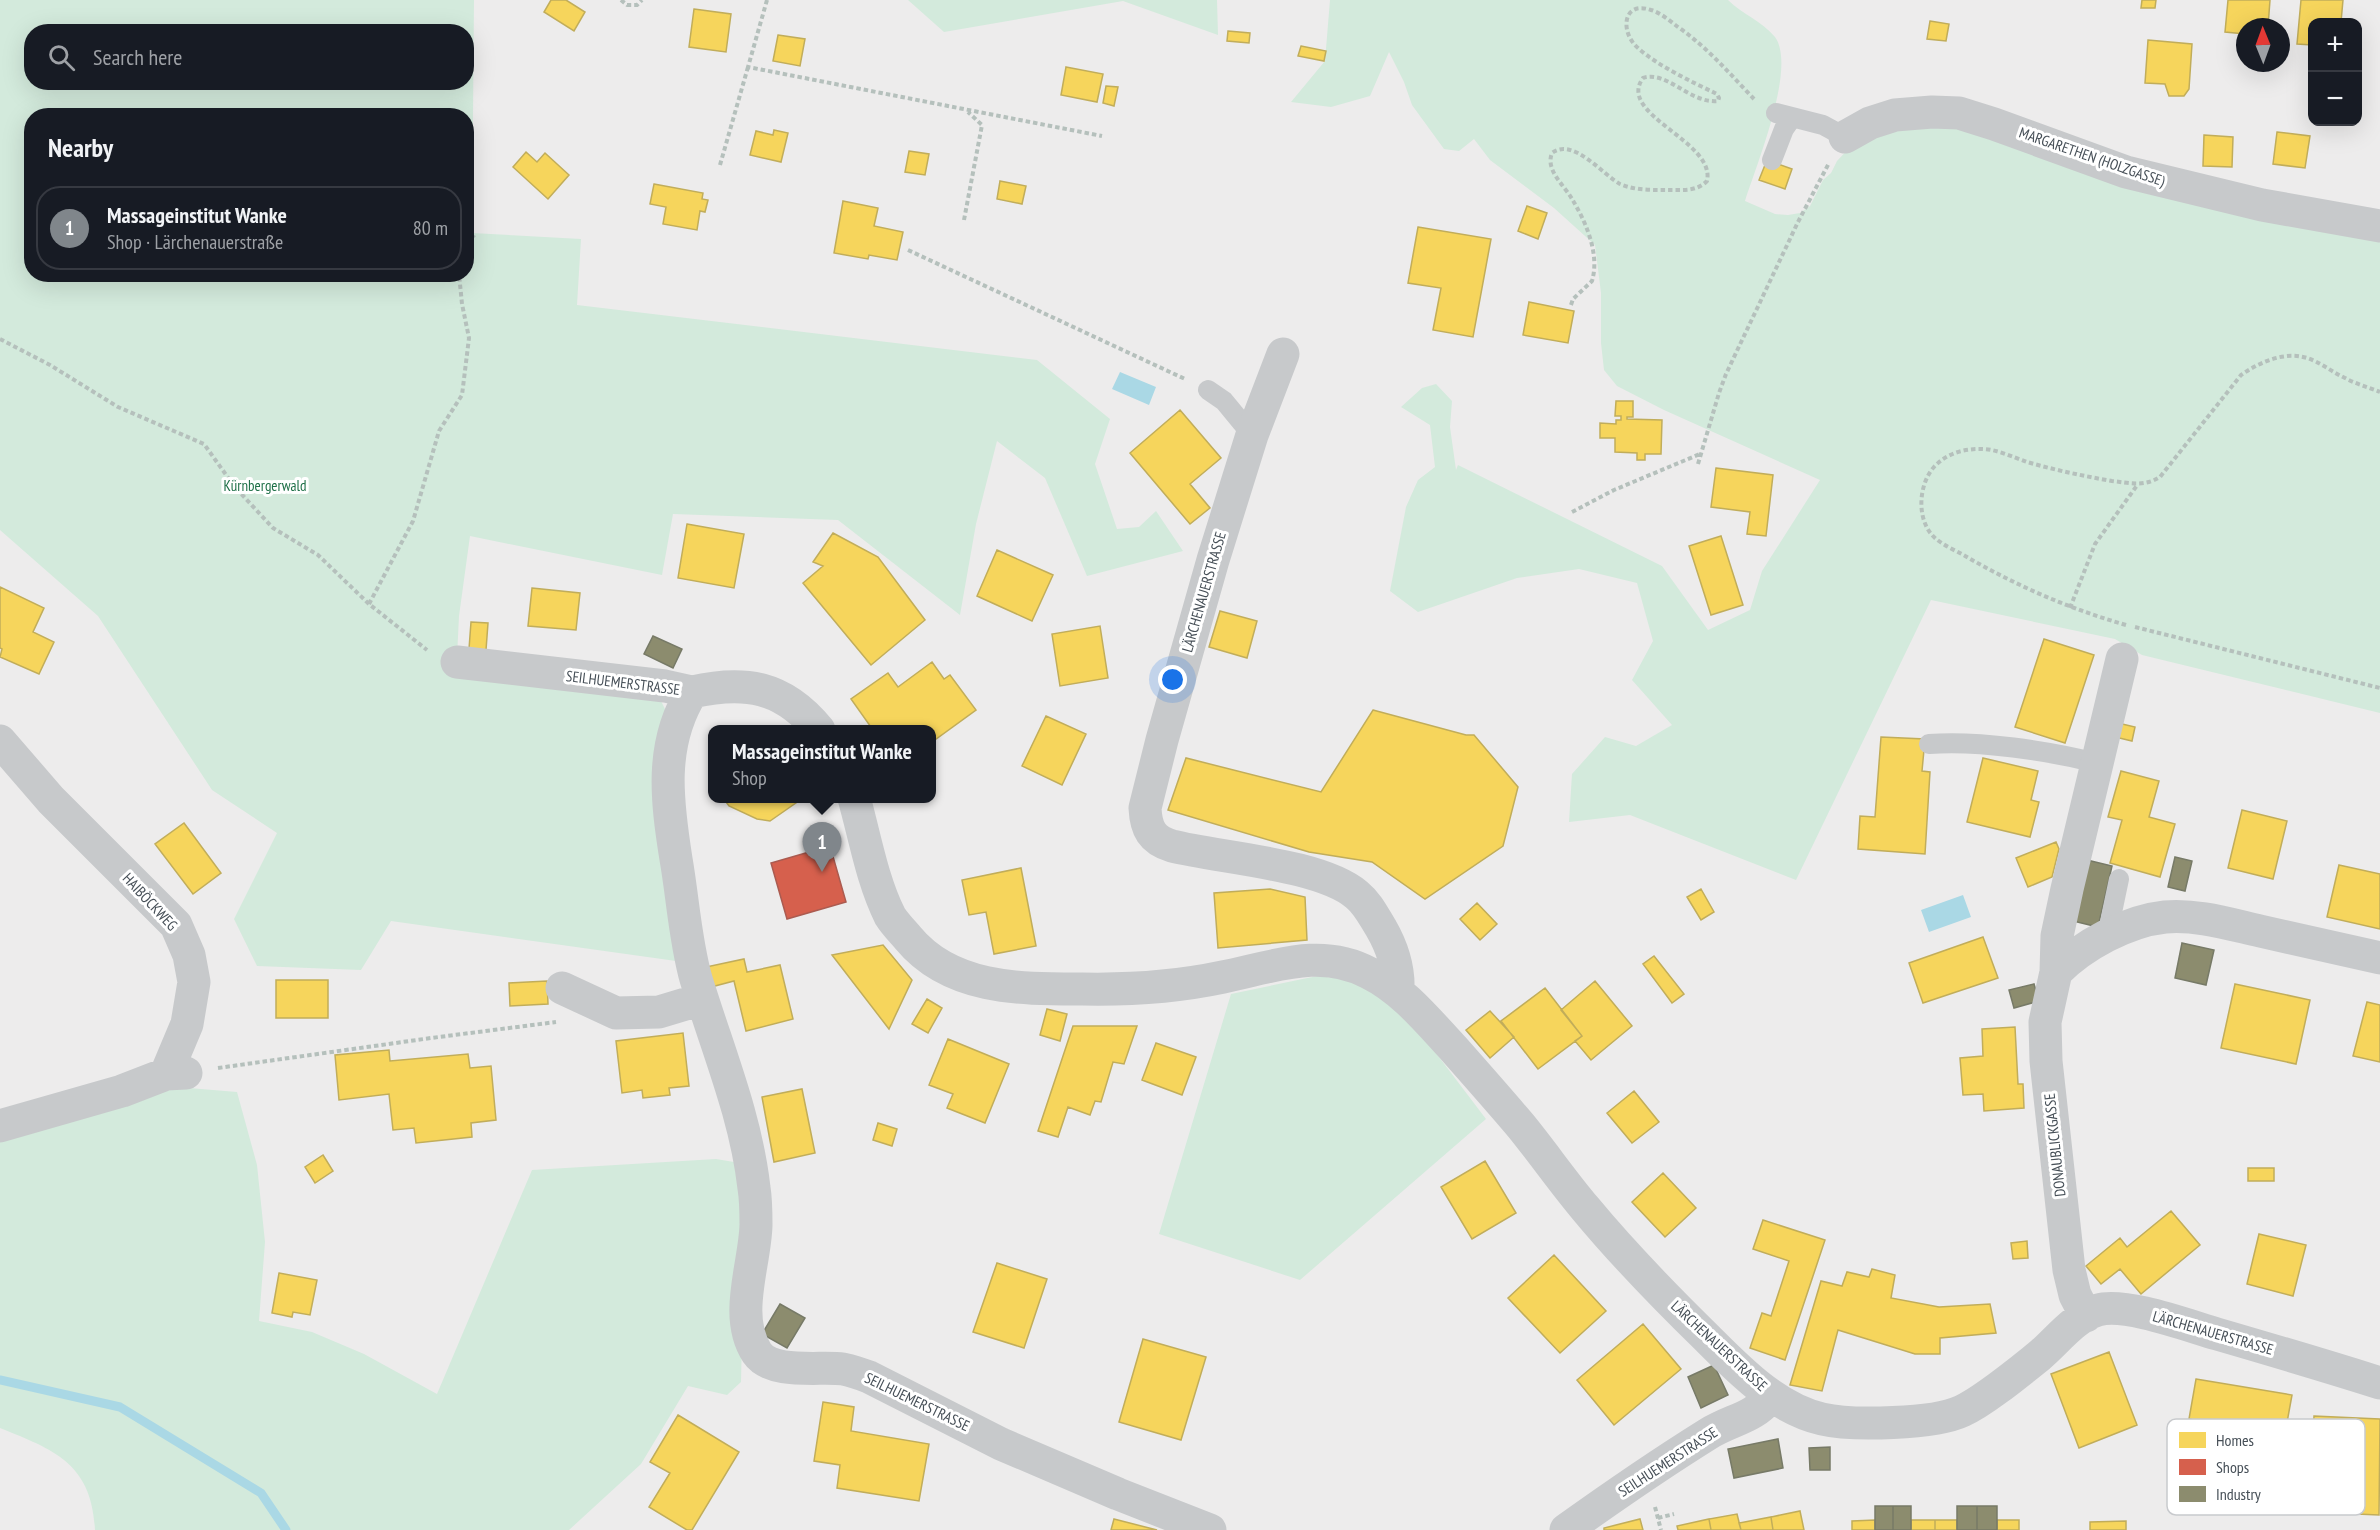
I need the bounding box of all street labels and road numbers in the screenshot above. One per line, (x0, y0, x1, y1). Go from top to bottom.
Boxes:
street label: MARGARETHEN (HOLZGASSE) (2017, 123, 2168, 191)
street label: LÄRCHENAUERSTRASSE (1177, 529, 1230, 654)
street label: SEILHUEMERSTRASSE (565, 666, 681, 699)
street label: HAIBÖCKWEG (119, 869, 182, 934)
street label: DONAUBLICKGASSE (2040, 1093, 2069, 1198)
street label: LÄRCHENAUERSTRASSE (1667, 1296, 1771, 1395)
street label: LÄRCHENAUERSTRASSE (2151, 1306, 2276, 1359)
street label: SEILHUEMERSTRASSE (862, 1368, 973, 1435)
street label: SEILHUEMERSTRASSE (1615, 1422, 1721, 1501)

